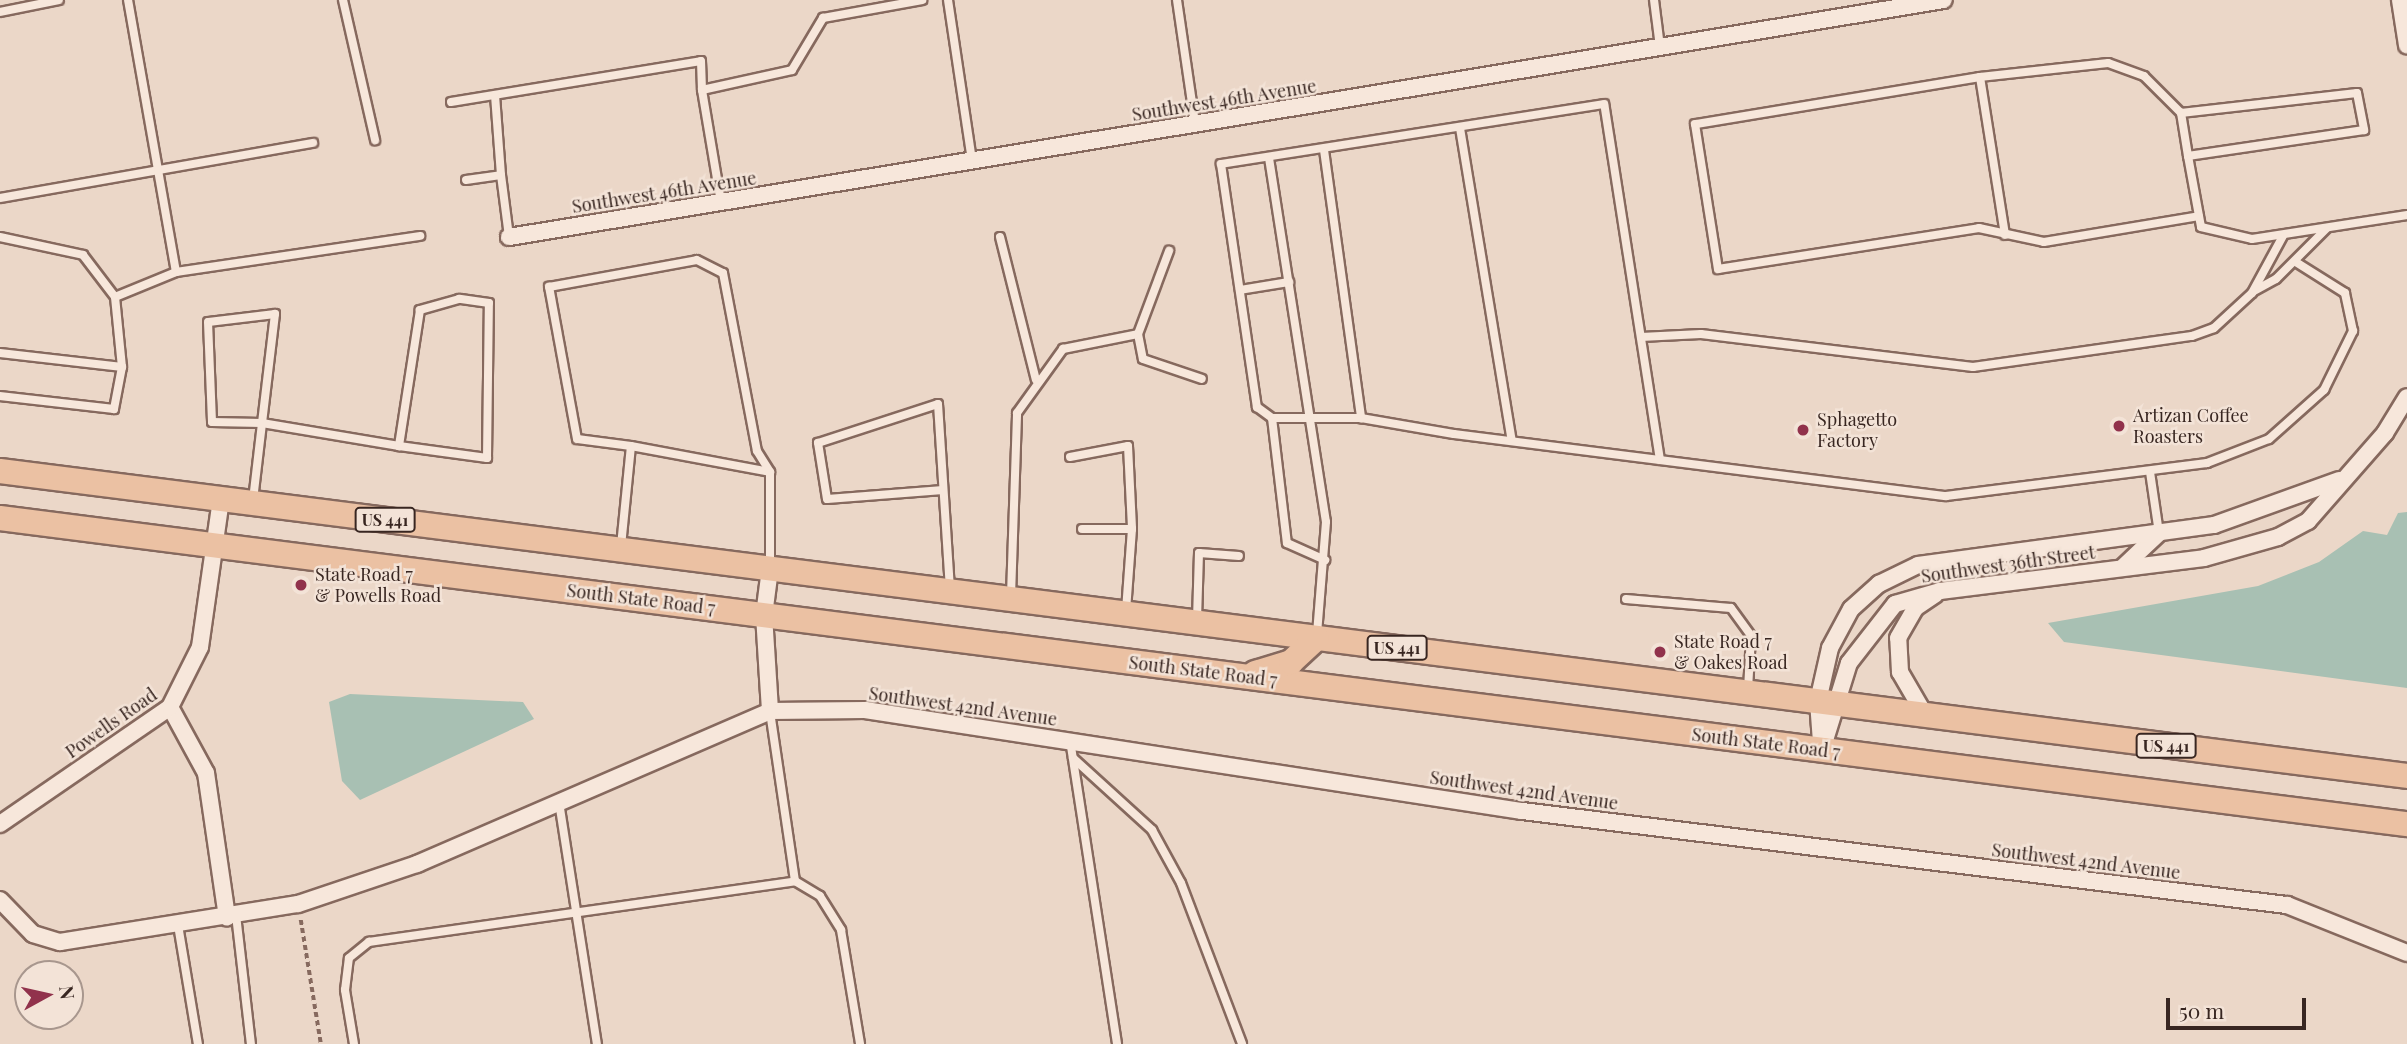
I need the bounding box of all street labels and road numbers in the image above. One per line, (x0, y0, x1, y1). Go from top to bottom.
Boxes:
street label: Southwest 46th Avenue (1130, 75, 1318, 125)
street label: Southwest 46th Avenue (570, 167, 758, 217)
road number: US 441 (354, 508, 416, 533)
street label: Southwest 36th Street (1919, 541, 2097, 587)
street label: South State Road 7 (566, 579, 716, 619)
road number: US 441 (1366, 636, 1428, 660)
street label: South State Road 7 (1128, 651, 1278, 691)
street label: Southwest 42nd Avenue (867, 682, 1059, 730)
street label: Powells Road (61, 684, 161, 762)
street label: South State Road 7 (1691, 723, 1841, 763)
road number: US 441 (2134, 734, 2198, 758)
street label: Southwest 42nd Avenue (1428, 766, 1620, 814)
street label: Southwest 42nd Avenue (1990, 839, 2182, 883)

